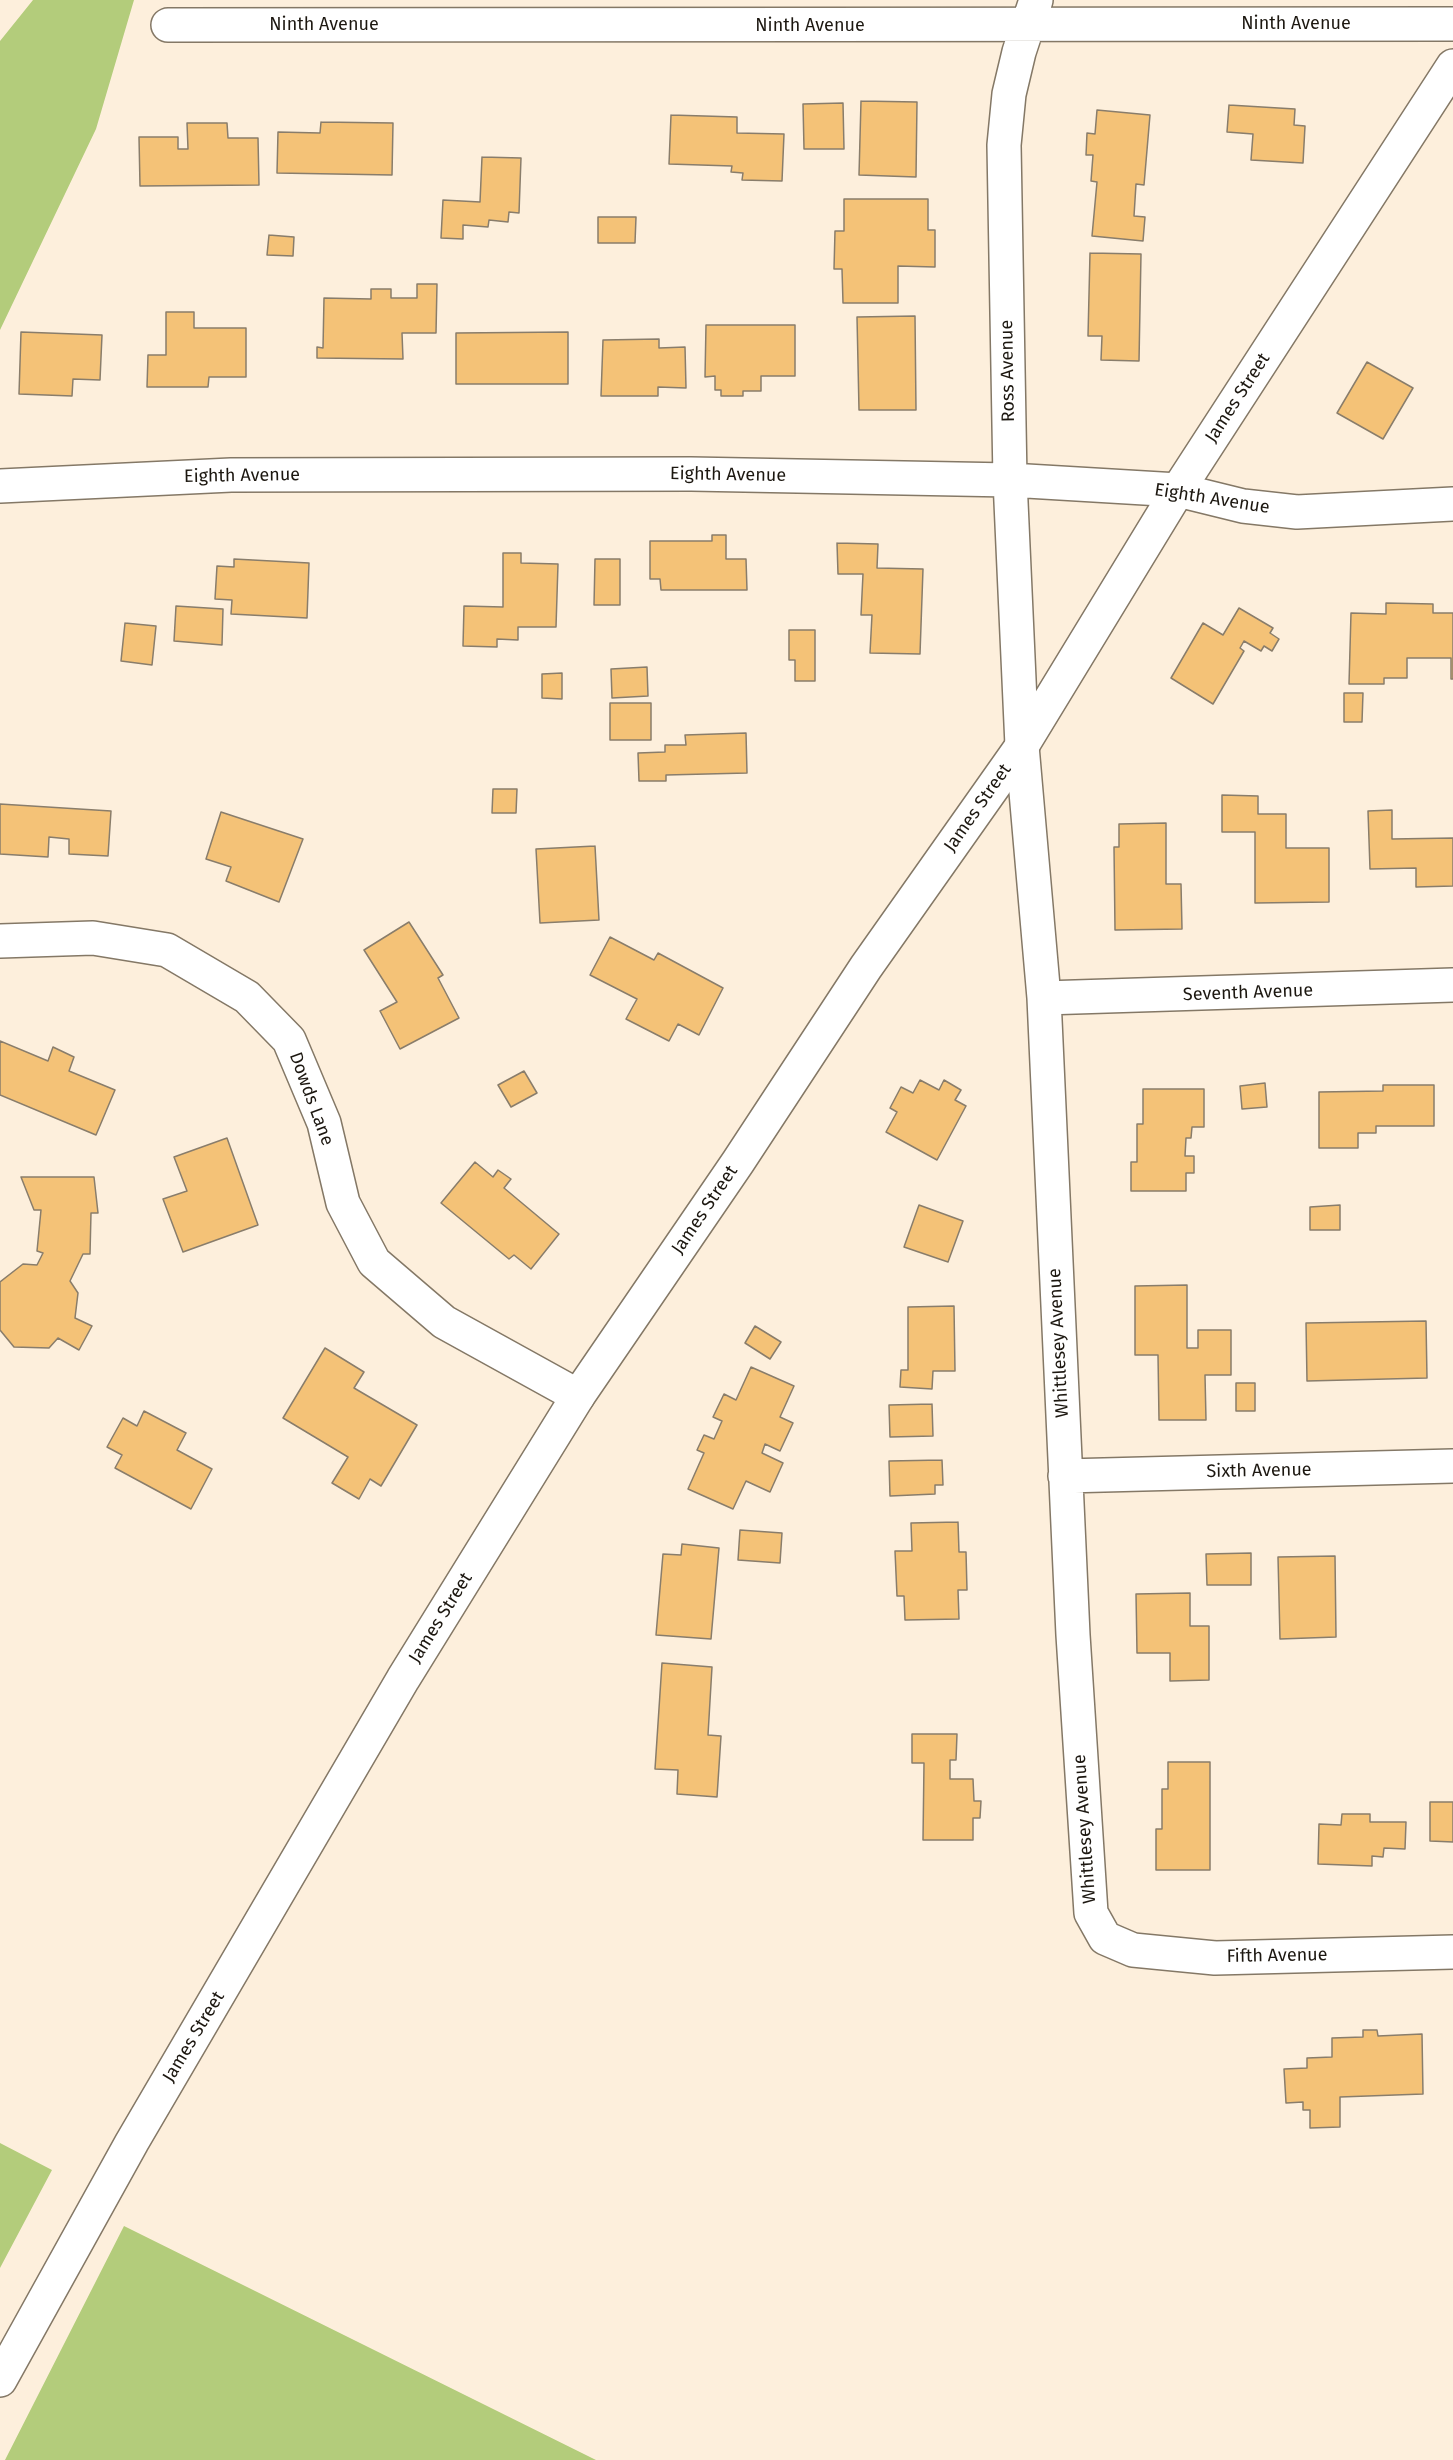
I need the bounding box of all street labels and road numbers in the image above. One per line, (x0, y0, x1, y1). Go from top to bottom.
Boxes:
street label: Ninth Avenue (1241, 13, 1351, 35)
street label: Ninth Avenue (269, 14, 379, 36)
street label: Ninth Avenue (755, 15, 865, 37)
street label: Ross Avenue (996, 320, 1020, 422)
street label: James Street (1201, 349, 1275, 447)
street label: Eighth Avenue (670, 463, 786, 487)
street label: Eighth Avenue (184, 464, 300, 488)
street label: Eighth Avenue (1153, 479, 1271, 519)
street label: James Street (940, 760, 1016, 856)
street label: Seventh Avenue (1183, 980, 1313, 1006)
street label: Dowds Lane (284, 1049, 338, 1149)
street label: James Street (667, 1161, 743, 1259)
street label: Whittlesey Avenue (1044, 1268, 1074, 1418)
street label: Sixth Avenue (1206, 1459, 1312, 1483)
street label: James Street (405, 1569, 477, 1667)
street label: Whittlesey Avenue (1069, 1754, 1101, 1904)
street label: Fifth Avenue (1226, 1944, 1328, 1968)
street label: James Street (158, 1987, 230, 2087)

